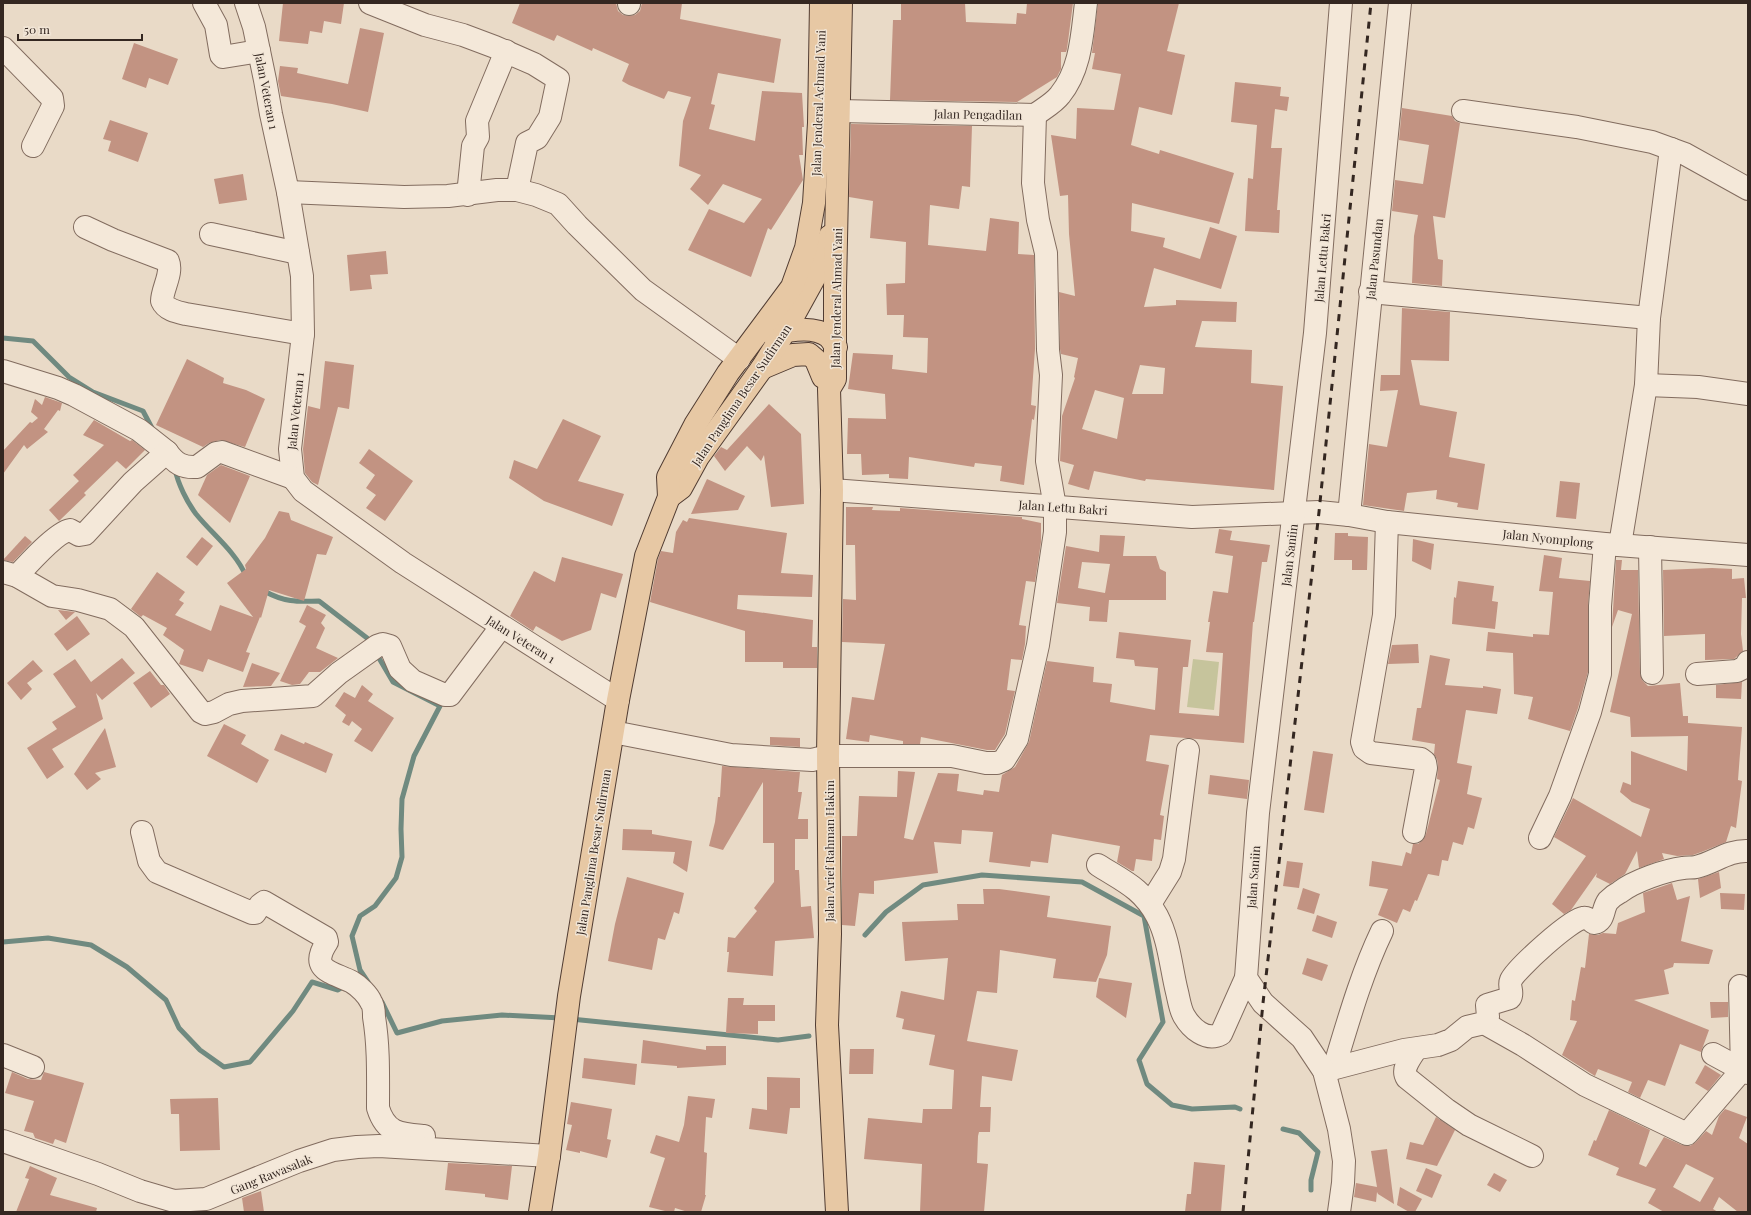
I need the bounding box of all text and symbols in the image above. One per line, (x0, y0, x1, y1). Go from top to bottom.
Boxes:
scale bar (18, 16, 142, 42)
text: 50 m (24, 21, 50, 37)
street label: Jalan Jenderal Achmad Yani (807, 29, 829, 177)
street label: Jalan Veteran 1 (252, 50, 282, 131)
street label: Jalan Pengadilan (933, 105, 1022, 123)
street label: Jalan Lettu Bakri (1310, 212, 1334, 304)
street label: Jalan Pasundan (1362, 218, 1386, 301)
street label: Jalan Jenderal Ahmad Yani (827, 227, 845, 369)
street label: Jalan Panglima Besar Sudirman (687, 321, 795, 470)
street label: Jalan Veteran 1 (283, 371, 307, 452)
street label: Jalan Lettu Bakri (1017, 496, 1109, 518)
street label: Jalan Saniin (1277, 523, 1301, 588)
street label: Jalan Nyomplong (1501, 525, 1595, 551)
street label: Jalan Veteran 1 (483, 611, 559, 667)
street label: Jalan Panglima Besar Sudirman (572, 768, 614, 937)
street label: Jalan Arief Rahman Hakim (821, 780, 837, 923)
street label: Jalan Saniin (1243, 845, 1263, 910)
street label: Gang Rawasalak (228, 1150, 315, 1198)

